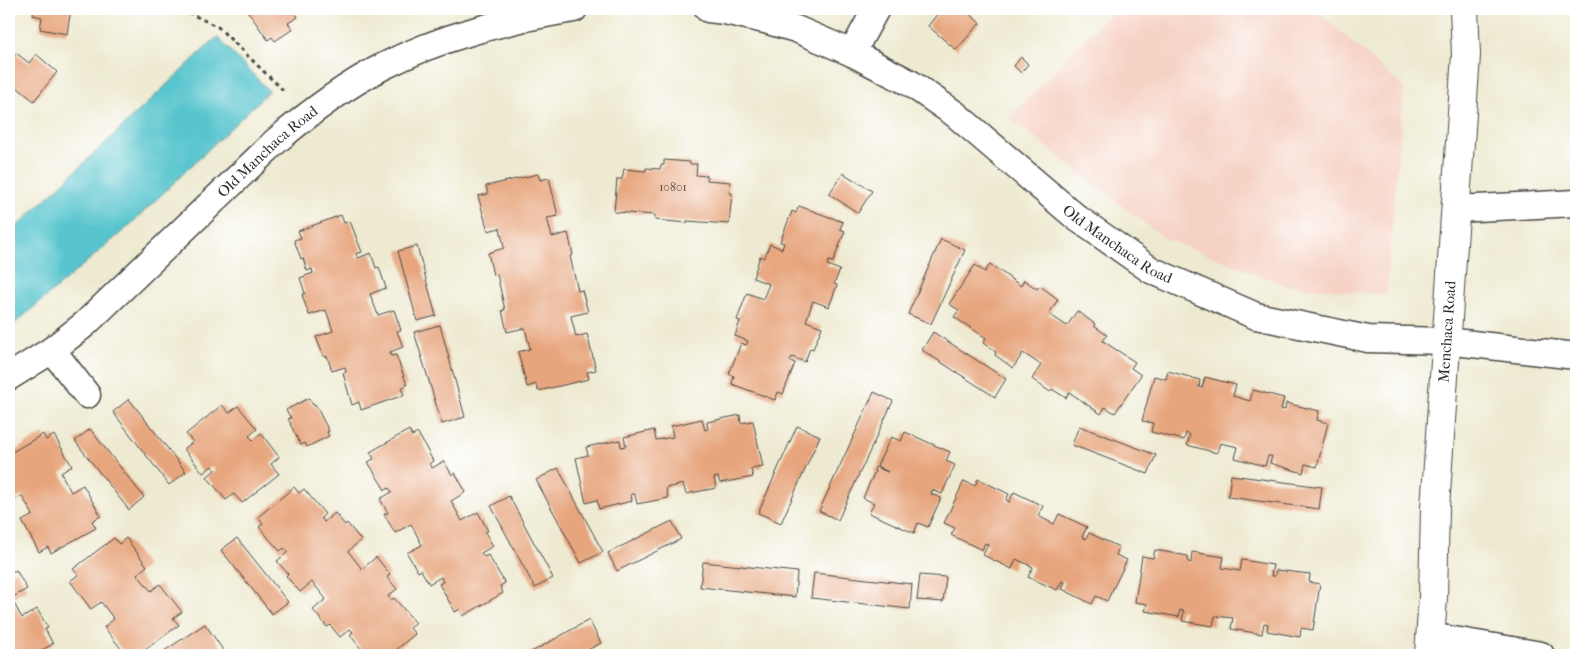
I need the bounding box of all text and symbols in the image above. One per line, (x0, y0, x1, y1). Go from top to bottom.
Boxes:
street label: Old Manchaca Road (214, 101, 322, 201)
house number: 10801 (659, 180, 687, 194)
street label: Old Manchaca Road (1059, 201, 1176, 288)
street label: Menchaca Road (1435, 279, 1460, 383)

